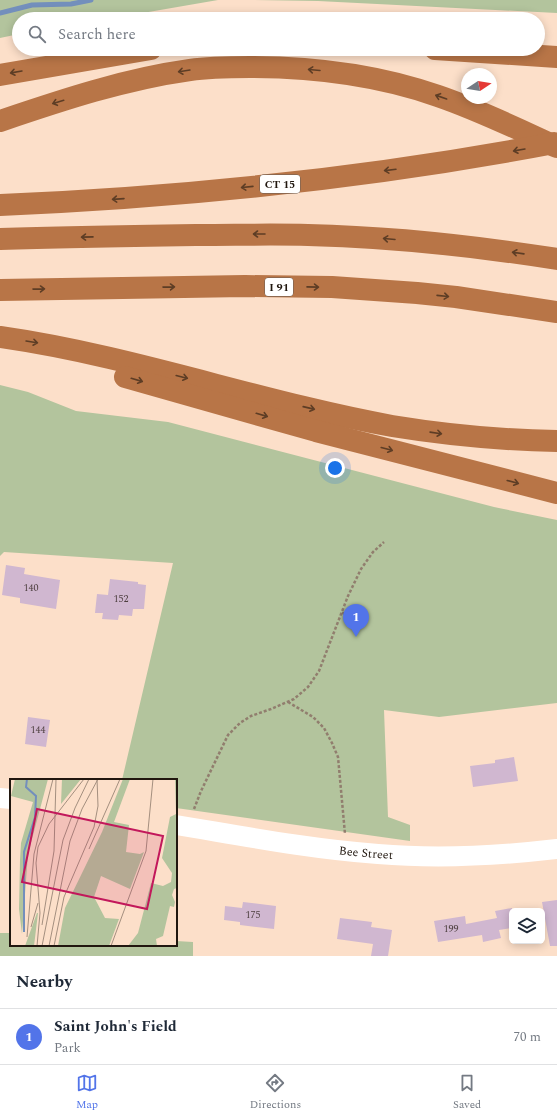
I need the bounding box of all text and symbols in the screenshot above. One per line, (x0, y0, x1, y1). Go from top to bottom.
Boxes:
search box (12, 12, 545, 56)
icon: search (26, 23, 48, 45)
text: Search here (58, 23, 136, 46)
one-way arrow (178, 67, 191, 75)
one-way arrow (308, 67, 321, 74)
north arrow (461, 68, 497, 104)
one-way arrow (10, 69, 23, 77)
one-way arrow (435, 93, 447, 101)
one-way arrow (52, 99, 65, 106)
one-way arrow (513, 146, 526, 154)
one-way arrow (384, 166, 397, 174)
road number: CT 15 (260, 175, 300, 193)
one-way arrow (241, 183, 254, 191)
one-way arrow (112, 195, 125, 202)
one-way arrow (253, 230, 266, 238)
one-way arrow (81, 233, 94, 241)
one-way arrow (383, 236, 396, 243)
one-way arrow (512, 249, 525, 257)
road number: I 91 (265, 278, 293, 296)
one-way arrow (162, 283, 175, 291)
one-way arrow (306, 283, 319, 291)
one-way arrow (32, 286, 45, 293)
one-way arrow (436, 292, 449, 300)
one-way arrow (25, 338, 38, 346)
one-way arrow (176, 373, 189, 381)
one-way arrow (130, 377, 143, 384)
one-way arrow (302, 404, 315, 412)
one-way arrow (255, 412, 268, 419)
one-way arrow (429, 429, 442, 437)
one-way arrow (380, 446, 393, 453)
your location (325, 458, 345, 478)
one-way arrow (506, 479, 519, 486)
house number: 140 (24, 580, 39, 596)
house number: 152 (114, 591, 129, 607)
pin: 1 (343, 604, 369, 637)
house number: 144 (31, 722, 46, 738)
inset map (10, 779, 177, 946)
street label: Bee Street (338, 841, 394, 865)
house number: 175 (246, 907, 261, 923)
map controls (509, 908, 545, 944)
button: layers (509, 908, 545, 944)
house number: 199 (444, 921, 459, 937)
text: Nearby (16, 969, 72, 995)
text: Saint John's Field (54, 1015, 177, 1038)
text: 1 (25, 1027, 33, 1047)
text: 70 m (514, 1027, 541, 1047)
text: Park (54, 1038, 81, 1058)
tab: Map (76, 1072, 98, 1113)
tab: Directions (250, 1072, 301, 1113)
tab: Saved (453, 1072, 481, 1113)

